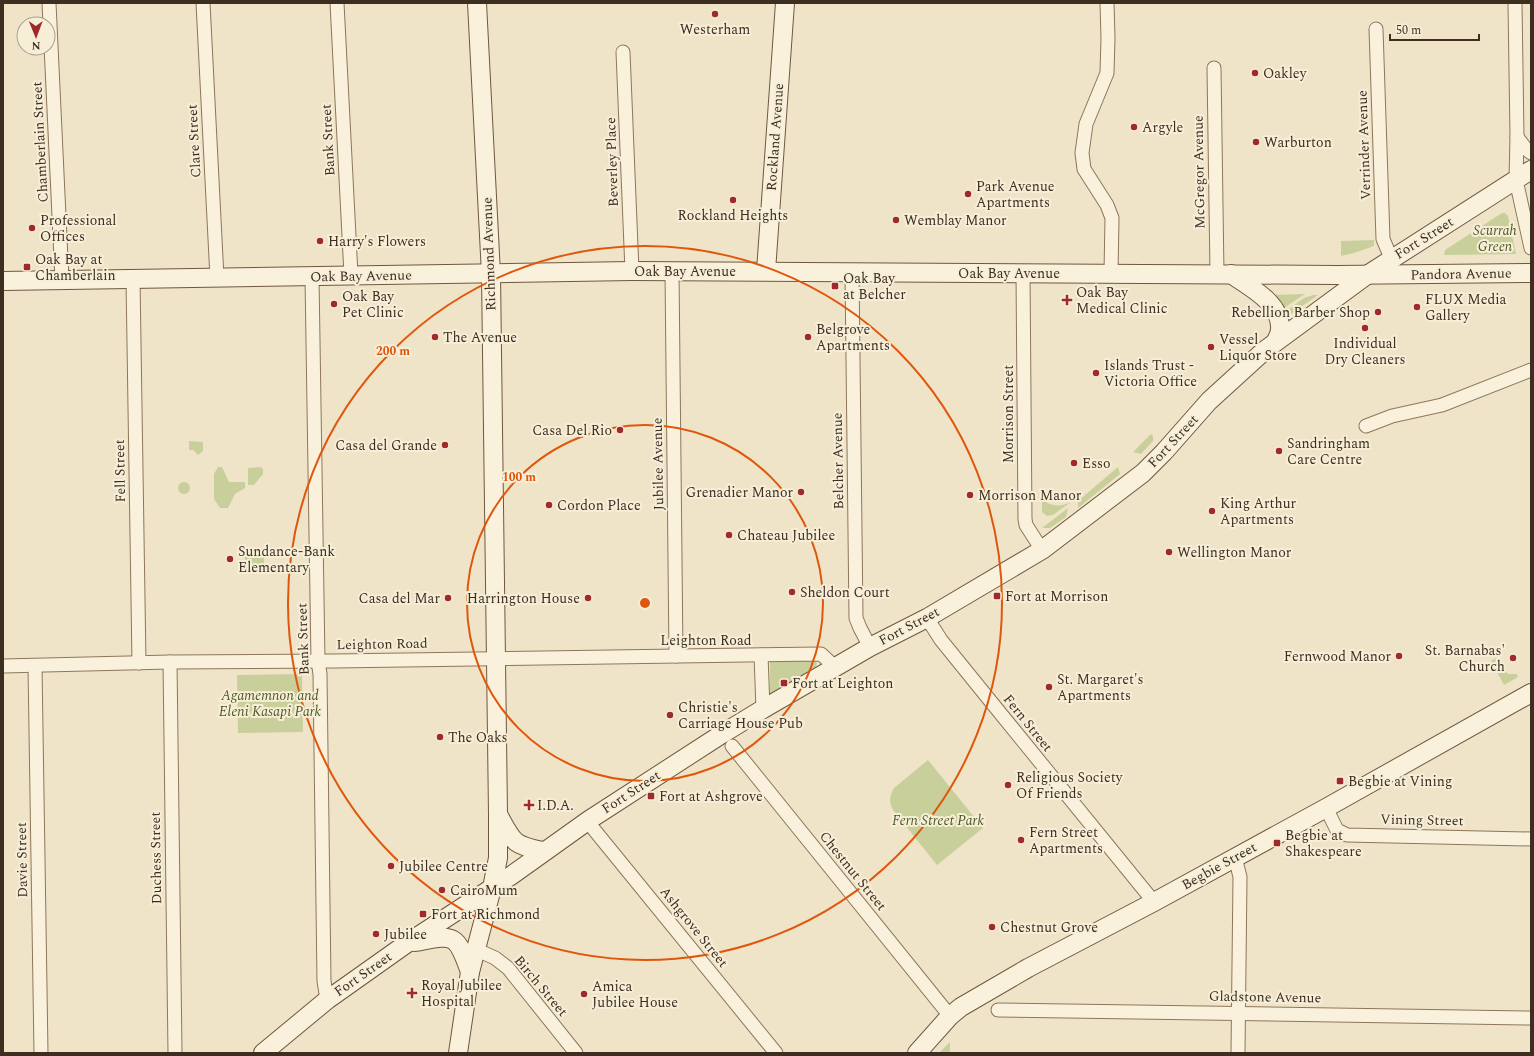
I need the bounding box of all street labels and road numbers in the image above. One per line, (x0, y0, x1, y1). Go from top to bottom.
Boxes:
street label: Chamberlain Street (26, 81, 54, 203)
street label: Rockland Avenue (761, 82, 789, 192)
street label: Verrinder Avenue (1352, 89, 1376, 200)
street label: Bank Street (316, 103, 340, 177)
street label: Clare Street (182, 104, 206, 178)
street label: McGregor Avenue (1188, 115, 1210, 229)
street label: Beverley Place (600, 117, 624, 207)
street label: Richmond Avenue (477, 197, 501, 311)
street label: Fort Street (1390, 211, 1458, 265)
street label: Oak Bay Avenue (634, 261, 736, 282)
street label: Oak Bay Avenue (958, 263, 1060, 284)
street label: Pandora Avenue (1410, 263, 1512, 285)
street label: Oak Bay Avenue (310, 265, 412, 287)
street label: Morrison Street (998, 365, 1019, 463)
street label: Fort Street (1143, 409, 1203, 472)
street label: Belcher Avenue (827, 412, 849, 510)
street label: Jubilee Avenue (647, 417, 669, 511)
street label: Fell Street (109, 439, 131, 503)
street label: Fort Street (875, 601, 943, 651)
street label: Bank Street (291, 602, 315, 675)
street label: Leighton Road (660, 630, 752, 651)
street label: Leighton Road (336, 633, 428, 655)
street label: Fern Street (998, 690, 1058, 756)
street label: Fort Street (597, 765, 665, 819)
street label: Vining Street (1380, 809, 1464, 831)
street label: Duchess Street (145, 812, 167, 904)
street label: Davie Street (11, 822, 33, 898)
street label: Chestnut Street (814, 827, 892, 915)
street label: Begbie Street (1178, 837, 1260, 895)
street label: Ashgrove Street (655, 882, 733, 972)
street label: Fort Street (330, 946, 396, 1002)
street label: Birch Street (509, 951, 573, 1021)
street label: Gladstone Avenue (1209, 986, 1322, 1008)

